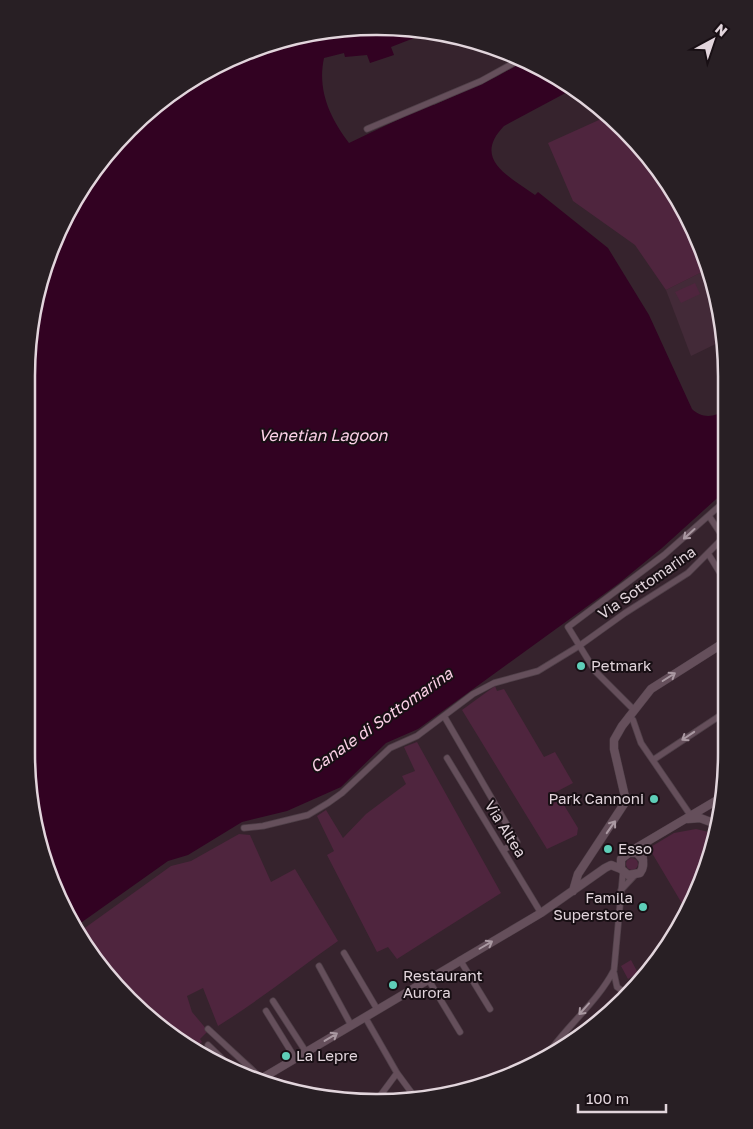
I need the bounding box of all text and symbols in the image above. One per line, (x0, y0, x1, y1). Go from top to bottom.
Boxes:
north arrow (688, 15, 738, 65)
text: N (712, 20, 731, 40)
water label: Venetian Lagoon (259, 425, 389, 445)
one-way arrow (683, 528, 696, 539)
street label: Via Sottomarina (594, 542, 699, 623)
place label: Petmark (591, 656, 652, 674)
marker: Petmark (575, 660, 587, 672)
water label: Canale di Sottomarina (306, 663, 457, 777)
one-way arrow (661, 672, 675, 682)
one-way arrow (682, 731, 696, 741)
place label: Park Cannoni (548, 789, 644, 807)
marker: Park Cannoni (648, 793, 660, 805)
street label: Via Altea (481, 797, 530, 860)
one-way arrow (606, 820, 616, 834)
place label: Esso (618, 839, 652, 857)
marker: Esso (602, 843, 614, 855)
place label: Famila Superstore (553, 888, 633, 923)
marker: Famila Superstore (637, 901, 649, 913)
one-way arrow (478, 940, 492, 950)
place label: Restaurant Aurora (403, 966, 483, 1001)
marker: Restaurant Aurora (387, 979, 399, 991)
one-way arrow (578, 1002, 590, 1015)
one-way arrow (323, 1031, 337, 1041)
place label: La Lepre (296, 1046, 358, 1064)
marker: La Lepre (280, 1050, 292, 1062)
scale bar (578, 1082, 666, 1114)
text: 100 m (586, 1089, 629, 1107)

